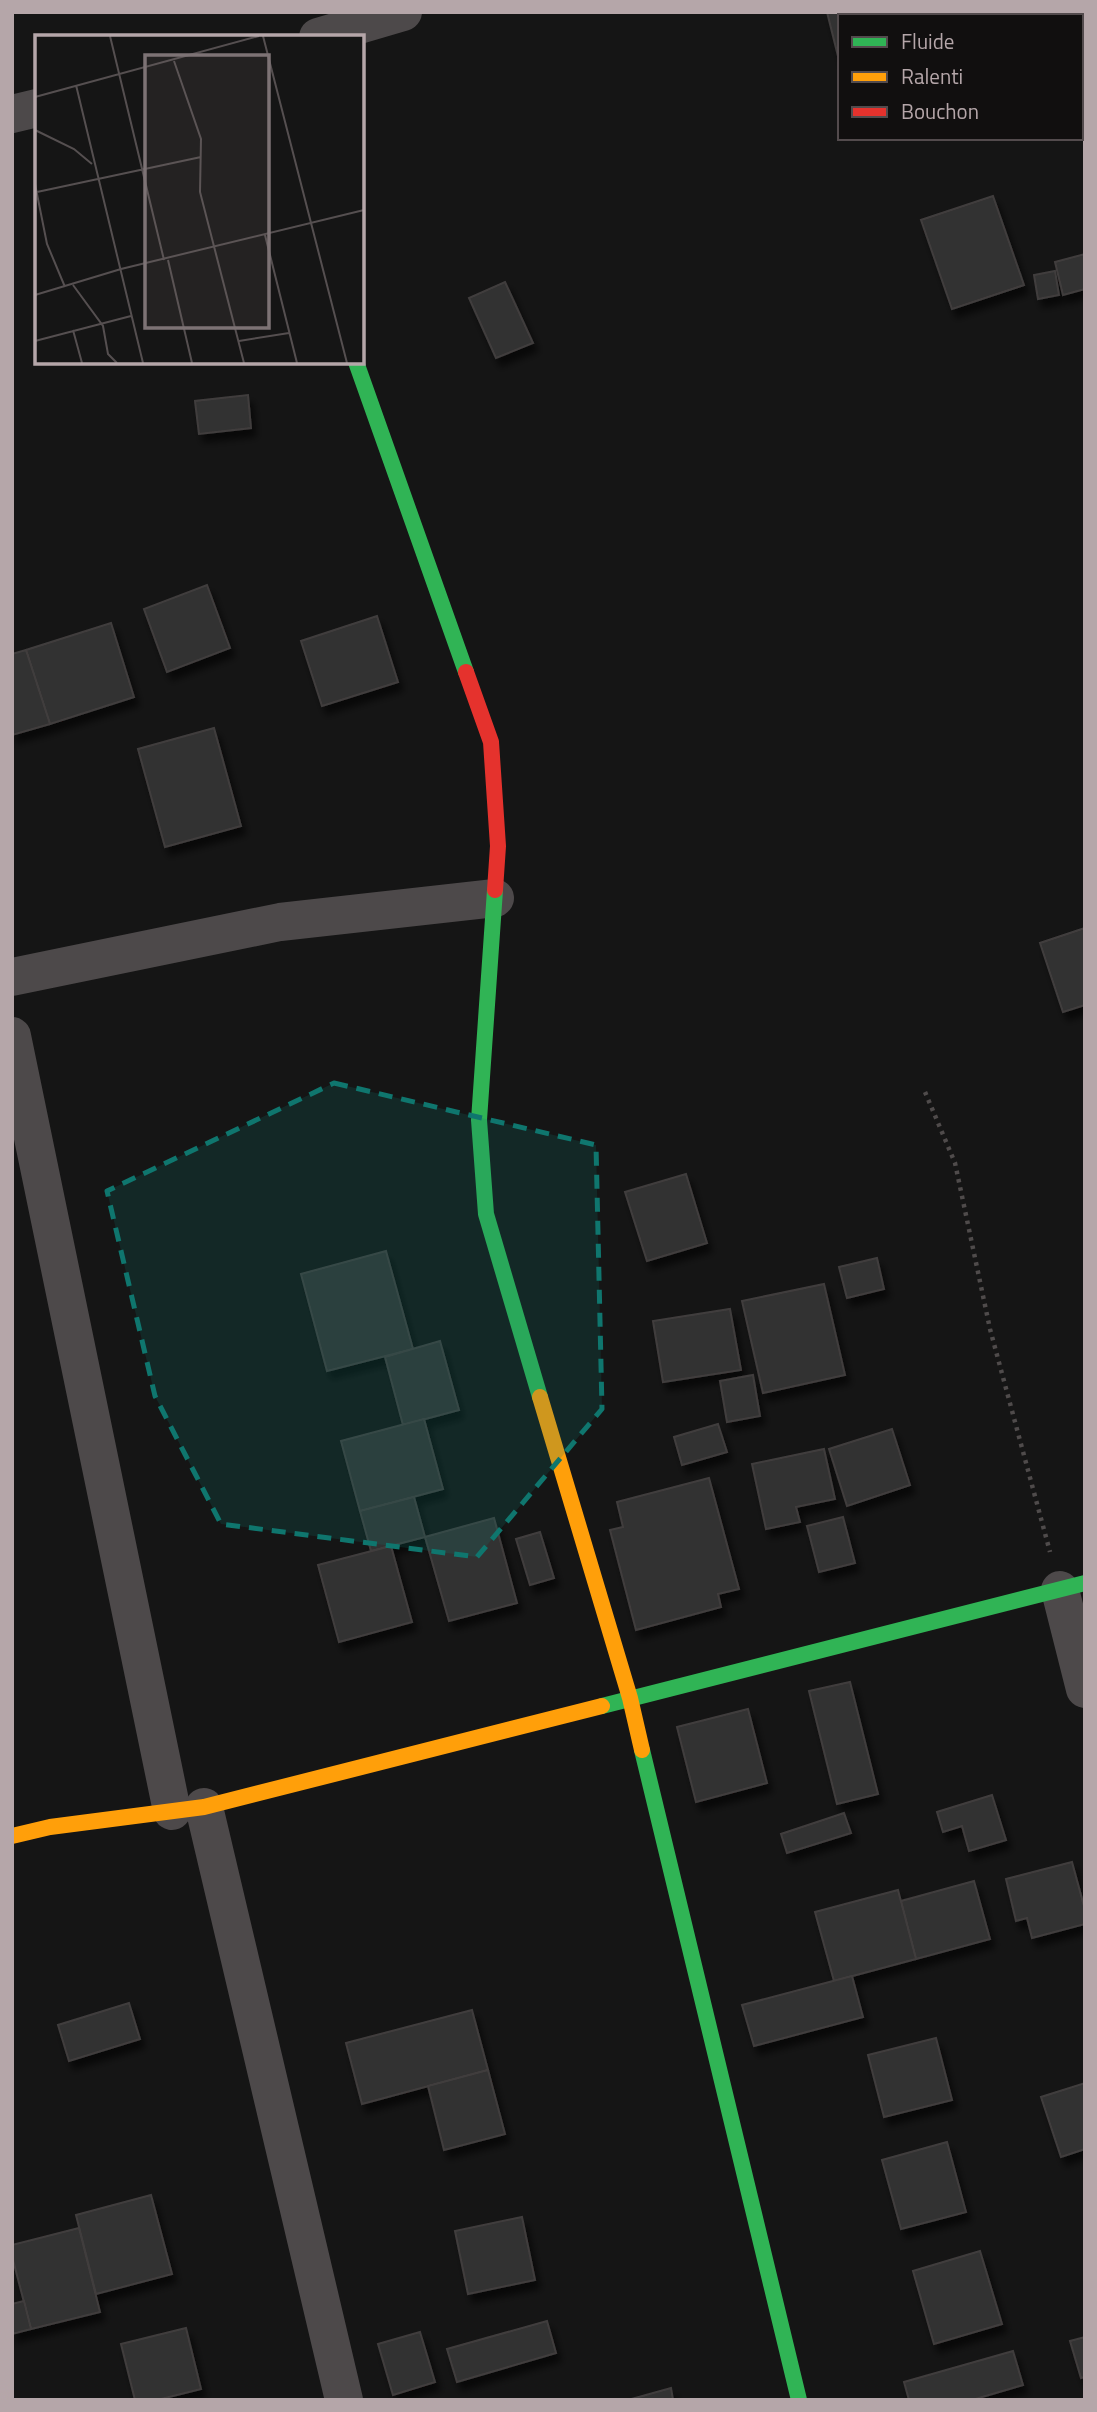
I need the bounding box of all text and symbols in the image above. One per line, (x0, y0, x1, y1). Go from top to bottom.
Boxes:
legend (838, 14, 1083, 140)
text: Fluide (901, 25, 954, 57)
inset map (35, 35, 364, 364)
text: Ralenti (901, 60, 963, 92)
text: Bouchon (901, 95, 979, 127)

